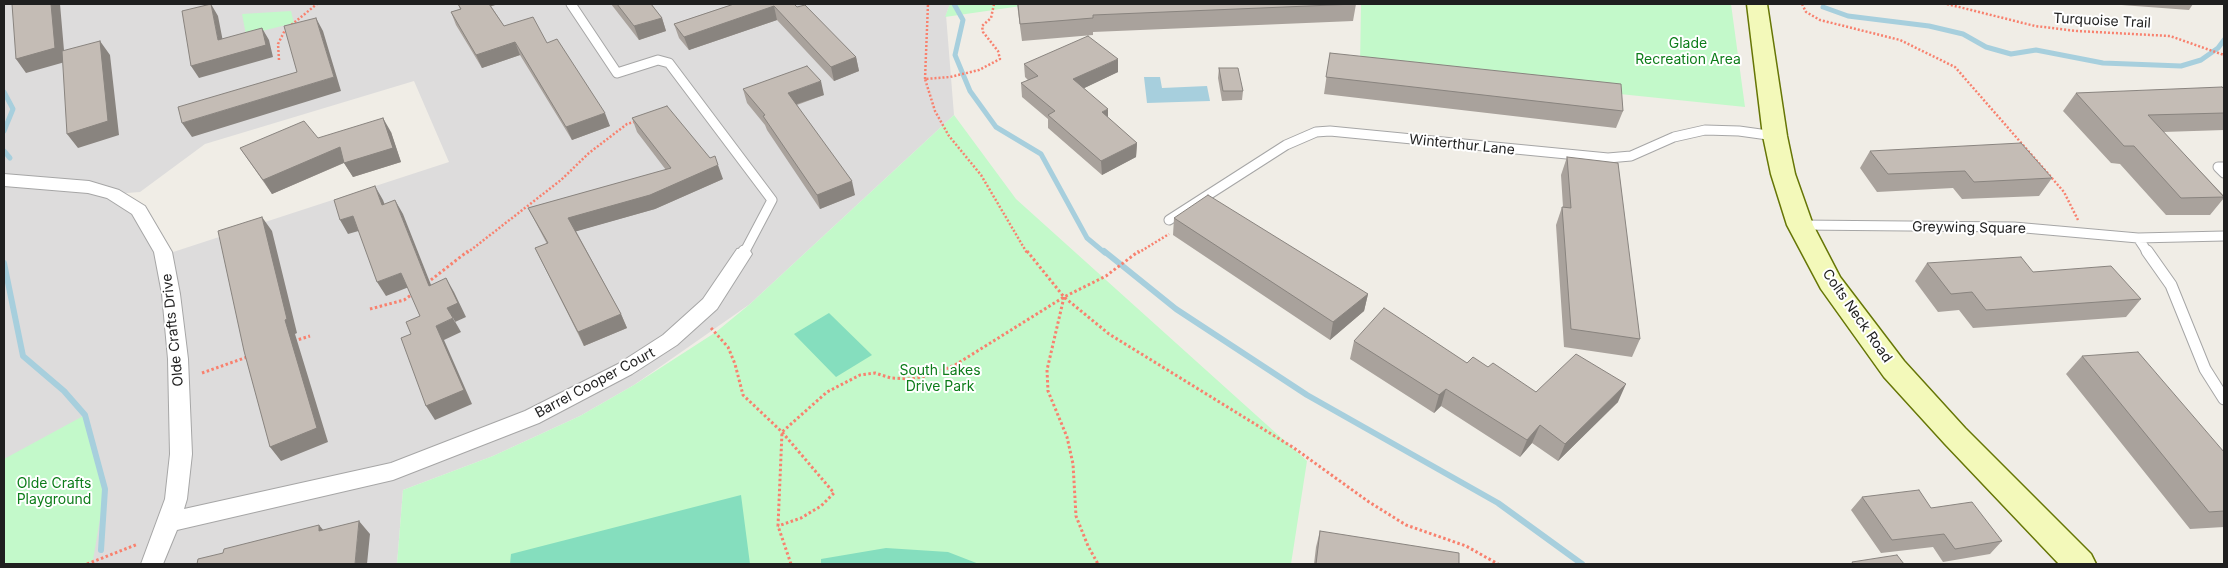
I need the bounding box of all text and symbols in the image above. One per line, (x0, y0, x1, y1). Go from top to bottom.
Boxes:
street label: Turquoise Trail (2053, 10, 2151, 32)
park label: Glade Recreation Area (1635, 36, 1741, 68)
street label: Winterthur Lane (1408, 131, 1516, 159)
street label: Greywing Square (1912, 219, 2026, 237)
street label: Colts Neck Road (1819, 266, 1895, 366)
street label: Olde Crafts Drive (159, 273, 187, 387)
street label: Barrel Cooper Court (532, 344, 658, 422)
park label: South Lakes Drive Park (899, 363, 981, 396)
park label: Olde Crafts Playground (17, 476, 91, 508)

